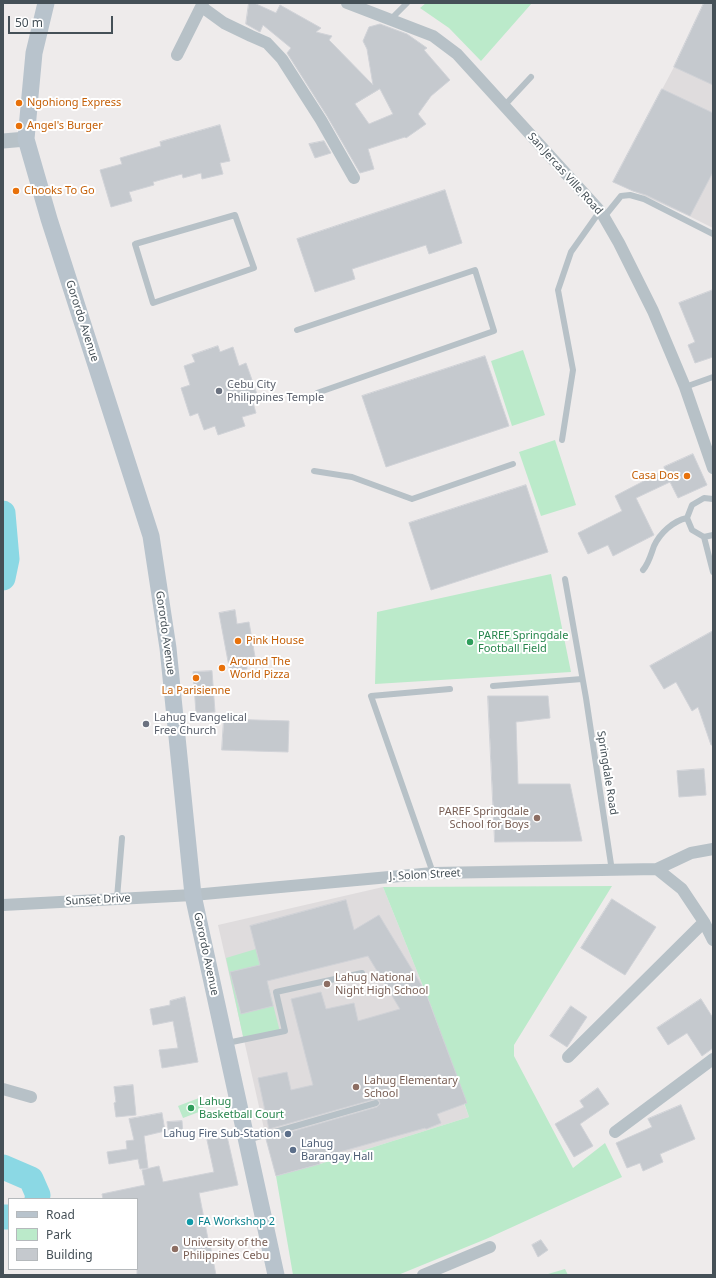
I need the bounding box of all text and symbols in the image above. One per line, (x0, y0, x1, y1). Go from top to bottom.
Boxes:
scale bar (10, 8, 115, 34)
text: 50 m (15, 14, 43, 31)
place label: Ngohiong Express (27, 96, 121, 110)
marker: Ngohiong Express (14, 98, 24, 108)
place label: Angel's Burger (27, 119, 103, 133)
marker: Angel's Burger (14, 121, 24, 131)
street label: San Jercas Ville Road (525, 130, 605, 218)
place label: Chooks To Go (24, 184, 95, 198)
marker: Chooks To Go (11, 186, 21, 196)
street label: Gorordo Avenue (63, 279, 101, 363)
place label: Cebu City Philippines Temple (227, 378, 324, 404)
marker: Cebu City Philippines Temple (214, 386, 224, 396)
place label: Casa Dos (632, 469, 679, 483)
marker: Casa Dos (682, 471, 692, 481)
street label: Gorordo Avenue (153, 590, 177, 676)
place label: PAREF Springdale Football Field (478, 629, 568, 655)
place label: Pink House (246, 634, 304, 648)
marker: Pink House (233, 636, 243, 646)
marker: PAREF Springdale Football Field (465, 637, 475, 647)
place label: Around The World Pizza (230, 655, 290, 681)
marker: Around The World Pizza (217, 663, 227, 673)
marker: La Parisienne (191, 673, 201, 683)
place label: La Parisienne (161, 684, 231, 698)
place label: Lahug Evangelical Free Church (154, 711, 247, 737)
marker: Lahug Evangelical Free Church (141, 719, 151, 729)
street label: Springdale Road (594, 730, 620, 816)
place label: PAREF Springdale School for Boys (439, 805, 529, 831)
marker: PAREF Springdale School for Boys (532, 813, 542, 823)
street label: J. Solon Street (389, 867, 461, 883)
street label: Sunset Drive (65, 892, 131, 908)
street label: Gorordo Avenue (191, 911, 221, 997)
place label: Lahug National Night High School (335, 971, 428, 997)
marker: Lahug National Night High School (322, 979, 332, 989)
place label: Lahug Elementary School (364, 1074, 458, 1100)
marker: Lahug Elementary School (351, 1082, 361, 1092)
place label: Lahug Basketball Court (199, 1095, 284, 1121)
marker: Lahug Basketball Court (186, 1103, 196, 1113)
place label: Lahug Fire Sub-Station (163, 1127, 280, 1141)
marker: Lahug Fire Sub-Station (283, 1129, 293, 1139)
place label: Lahug Barangay Hall (301, 1137, 373, 1163)
marker: Lahug Barangay Hall (288, 1145, 298, 1155)
legend (8, 1198, 138, 1270)
text: Road (46, 1206, 75, 1223)
place label: FA Workshop 2 (198, 1215, 275, 1229)
marker: FA Workshop 2 (185, 1217, 195, 1227)
text: Park (46, 1226, 71, 1243)
place label: University of the Philippines Cebu (183, 1236, 269, 1262)
marker: University of the Philippines Cebu (170, 1244, 180, 1254)
text: Building (46, 1246, 93, 1263)

